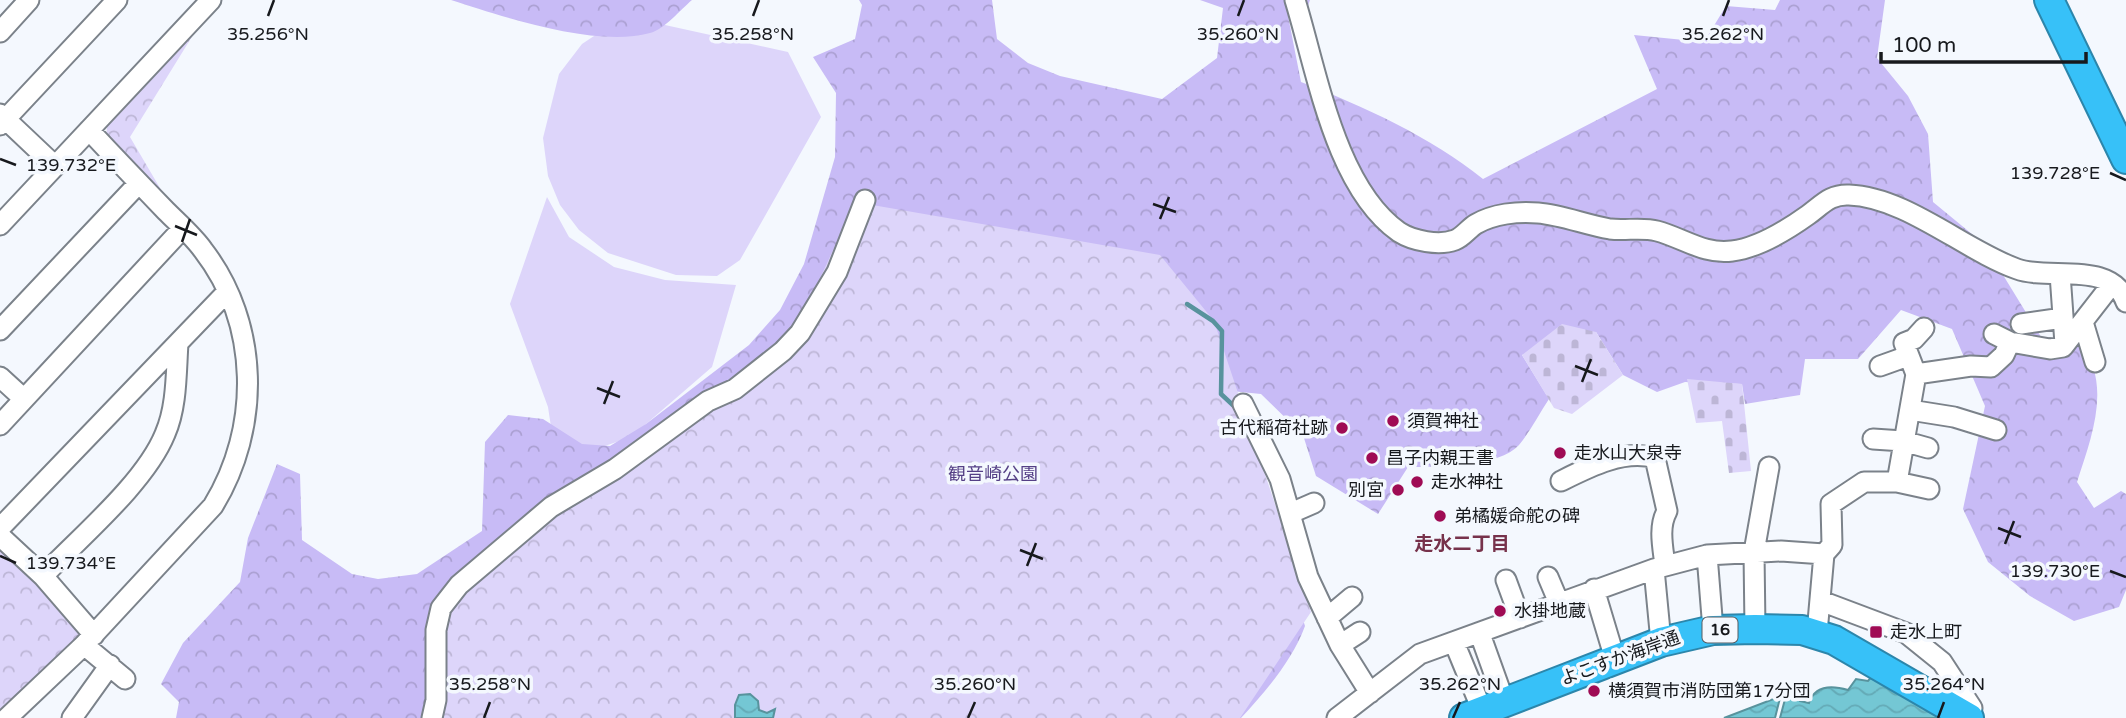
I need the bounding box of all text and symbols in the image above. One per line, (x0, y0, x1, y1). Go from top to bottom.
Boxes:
scale bar (1881, 21, 2086, 65)
text: 35.256°N (227, 23, 309, 45)
text: 35.258°N (712, 23, 794, 45)
text: 35.260°N (1197, 23, 1279, 45)
text: 35.262°N (1682, 23, 1764, 45)
text: 100 m (1892, 33, 1956, 58)
text: 139.732°E (26, 154, 116, 176)
text: 139.728°E (2010, 162, 2100, 184)
place label: 須賀神社 (1407, 410, 1479, 432)
marker: 須賀神社 (1385, 413, 1401, 429)
place label: 古代稲荷社跡 (1220, 417, 1328, 439)
marker: 古代稲荷社跡 (1334, 420, 1350, 436)
place label: 走水山大泉寺 (1574, 442, 1682, 464)
marker: 走水山大泉寺 (1552, 445, 1568, 461)
place label: 昌子内親王書 (1386, 447, 1494, 469)
marker: 昌子内親王書 (1364, 450, 1380, 466)
park label: 観音崎公園 (948, 463, 1038, 485)
place label: 走水神社 (1431, 471, 1503, 493)
marker: 走水神社 (1409, 474, 1425, 490)
place label: 別宮 (1348, 479, 1384, 501)
marker: 別宮 (1390, 482, 1406, 498)
place label: 弟橘媛命舵の碑 (1454, 505, 1580, 527)
marker: 弟橘媛命舵の碑 (1432, 508, 1448, 524)
district label: 走水二丁目 (1414, 533, 1510, 555)
text: 139.734°E (26, 552, 116, 574)
text: 139.730°E (2010, 560, 2100, 582)
place label: 水掛地蔵 (1514, 600, 1586, 622)
marker: 水掛地蔵 (1492, 603, 1508, 619)
road number: 16 (1702, 618, 1738, 642)
place label: 走水上町 (1890, 621, 1962, 643)
marker: 走水上町 (1868, 624, 1884, 640)
street label: よこすか海岸通 (1557, 626, 1683, 690)
text: 35.258°N (449, 673, 531, 695)
text: 35.260°N (934, 673, 1016, 695)
text: 35.262°N (1419, 673, 1501, 695)
text: 35.264°N (1903, 673, 1985, 695)
place label: 横須賀市消防団第17分団 (1608, 680, 1811, 702)
marker: 横須賀市消防団第17分団 (1586, 683, 1602, 699)

